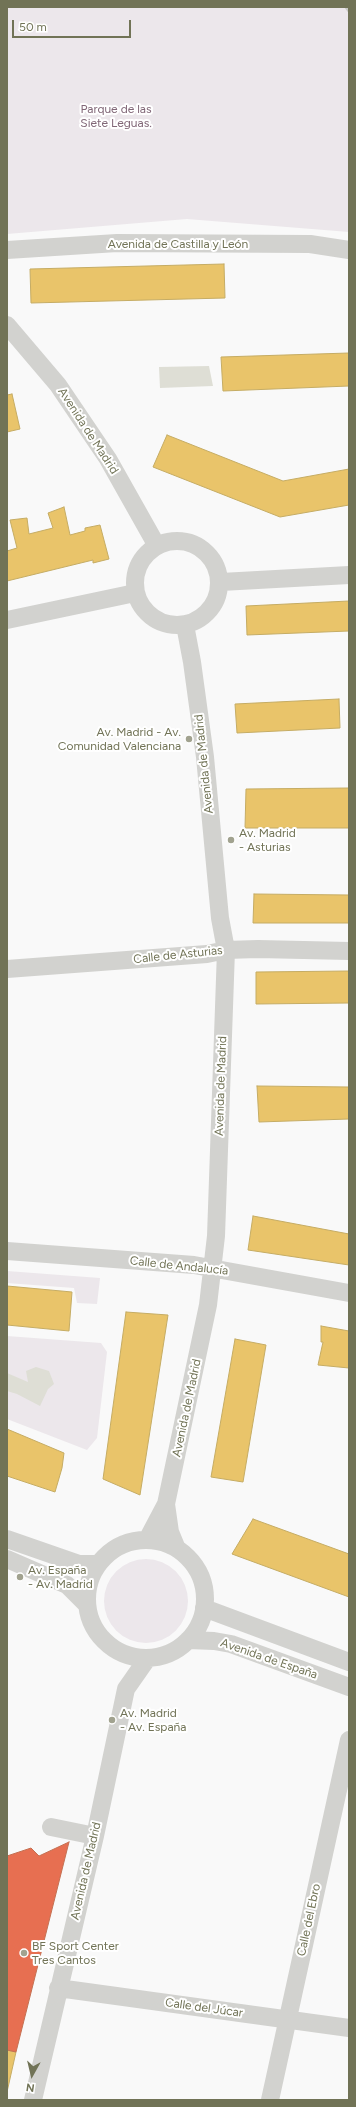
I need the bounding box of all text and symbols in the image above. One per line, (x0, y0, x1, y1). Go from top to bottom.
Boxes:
scale bar (14, 12, 133, 38)
text: 50 m (19, 20, 47, 34)
park label: Parque de las Siete Leguas. (80, 102, 152, 130)
street label: Avenida de Castilla y León (108, 237, 248, 251)
street label: Avenida de Madrid (55, 385, 121, 477)
street label: Avenida de Madrid (192, 714, 216, 814)
place label: Av. Madrid - Av. Comunidad Valenciana (58, 725, 181, 753)
marker: Av. Madrid - Av. Comunidad Valenciana (184, 734, 194, 744)
place label: Av. Madrid - Asturias (239, 826, 296, 854)
marker: Av. Madrid - Asturias (226, 835, 236, 845)
street label: Calle de Asturias (133, 943, 223, 967)
street label: Avenida de Madrid (212, 1036, 230, 1136)
street label: Calle de Andalucía (129, 1254, 229, 1278)
street label: Avenida de Madrid (170, 1358, 204, 1458)
place label: Av. España - Av. Madrid (28, 1563, 93, 1591)
marker: Av. España - Av. Madrid (15, 1572, 25, 1582)
street label: Avenida de España (219, 1636, 319, 1682)
place label: Av. Madrid - Av. España (120, 1706, 186, 1734)
marker: Av. Madrid - Av. España (107, 1715, 117, 1725)
street label: Avenida de Madrid (68, 1821, 104, 1921)
street label: Calle del Ebro (294, 1882, 324, 1958)
place label: BF Sport Center Tres Cantos (32, 1939, 119, 1967)
marker: BF Sport Center Tres Cantos (19, 1948, 29, 1958)
street label: Calle del Júcar (164, 1995, 244, 2021)
north arrow (12, 2055, 52, 2095)
text: N (25, 2080, 35, 2094)

